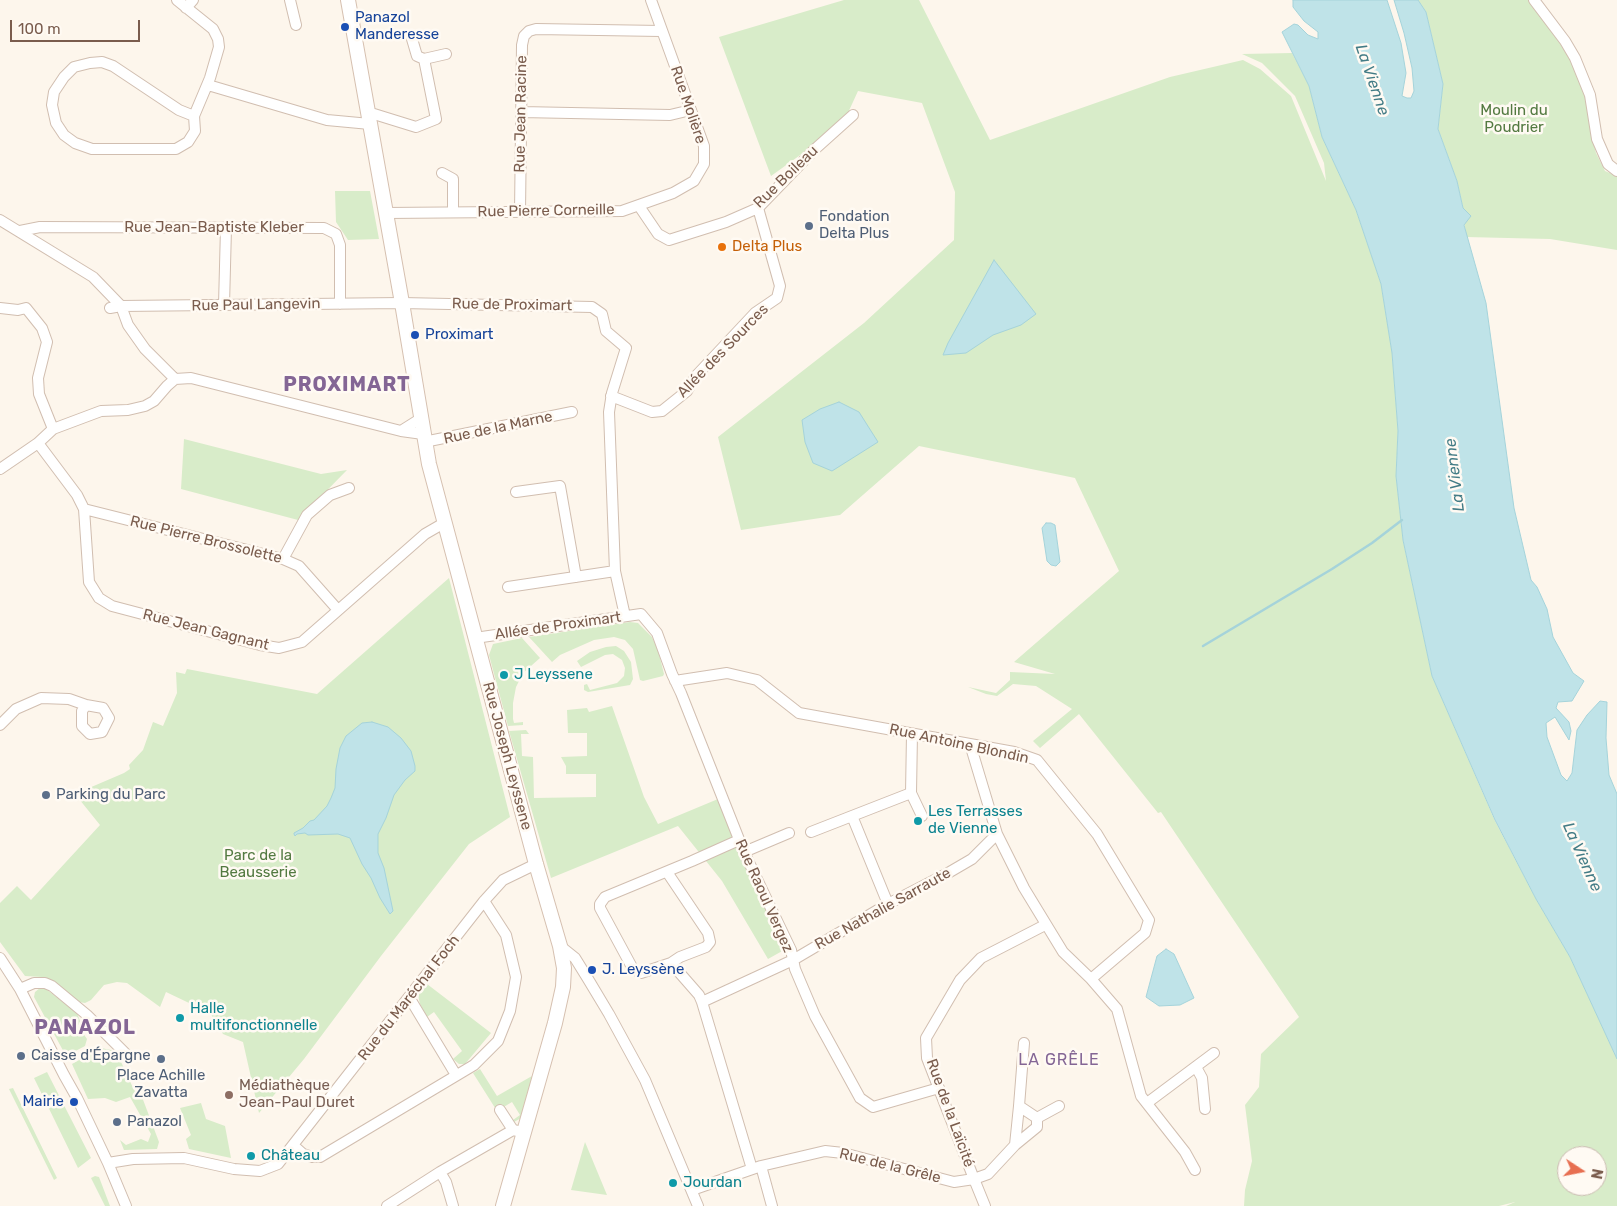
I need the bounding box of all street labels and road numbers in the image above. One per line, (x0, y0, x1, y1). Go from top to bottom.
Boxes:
street label: Rue Jean Racine (511, 55, 531, 173)
street label: Rue Molière (666, 64, 710, 146)
street label: Rue Boileau (750, 142, 822, 212)
street label: Rue Pierre Corneille (477, 201, 615, 221)
street label: Rue Jean-Baptiste Kleber (124, 219, 304, 237)
street label: Rue Paul Langevin (191, 295, 321, 315)
street label: Rue de Proximart (452, 295, 572, 315)
street label: Allée des Sources (674, 300, 772, 402)
street label: Rue de la Marne (442, 408, 554, 448)
street label: Rue Pierre Brossolette (128, 512, 284, 568)
street label: Rue Jean Gagnant (141, 606, 271, 654)
street label: Allée de Proximart (494, 608, 622, 644)
street label: Rue Joseph Leyssene (479, 680, 535, 832)
street label: Rue Antoine Blondin (888, 720, 1030, 768)
street label: Rue Raoul Vergez (731, 837, 797, 955)
street label: Rue Nathalie Sarraute (812, 864, 954, 954)
street label: Rue du Maréchal Foch (354, 932, 464, 1064)
street label: Rue de la Laïcité (922, 1056, 978, 1170)
street label: Rue de la Grêle (837, 1145, 943, 1187)

